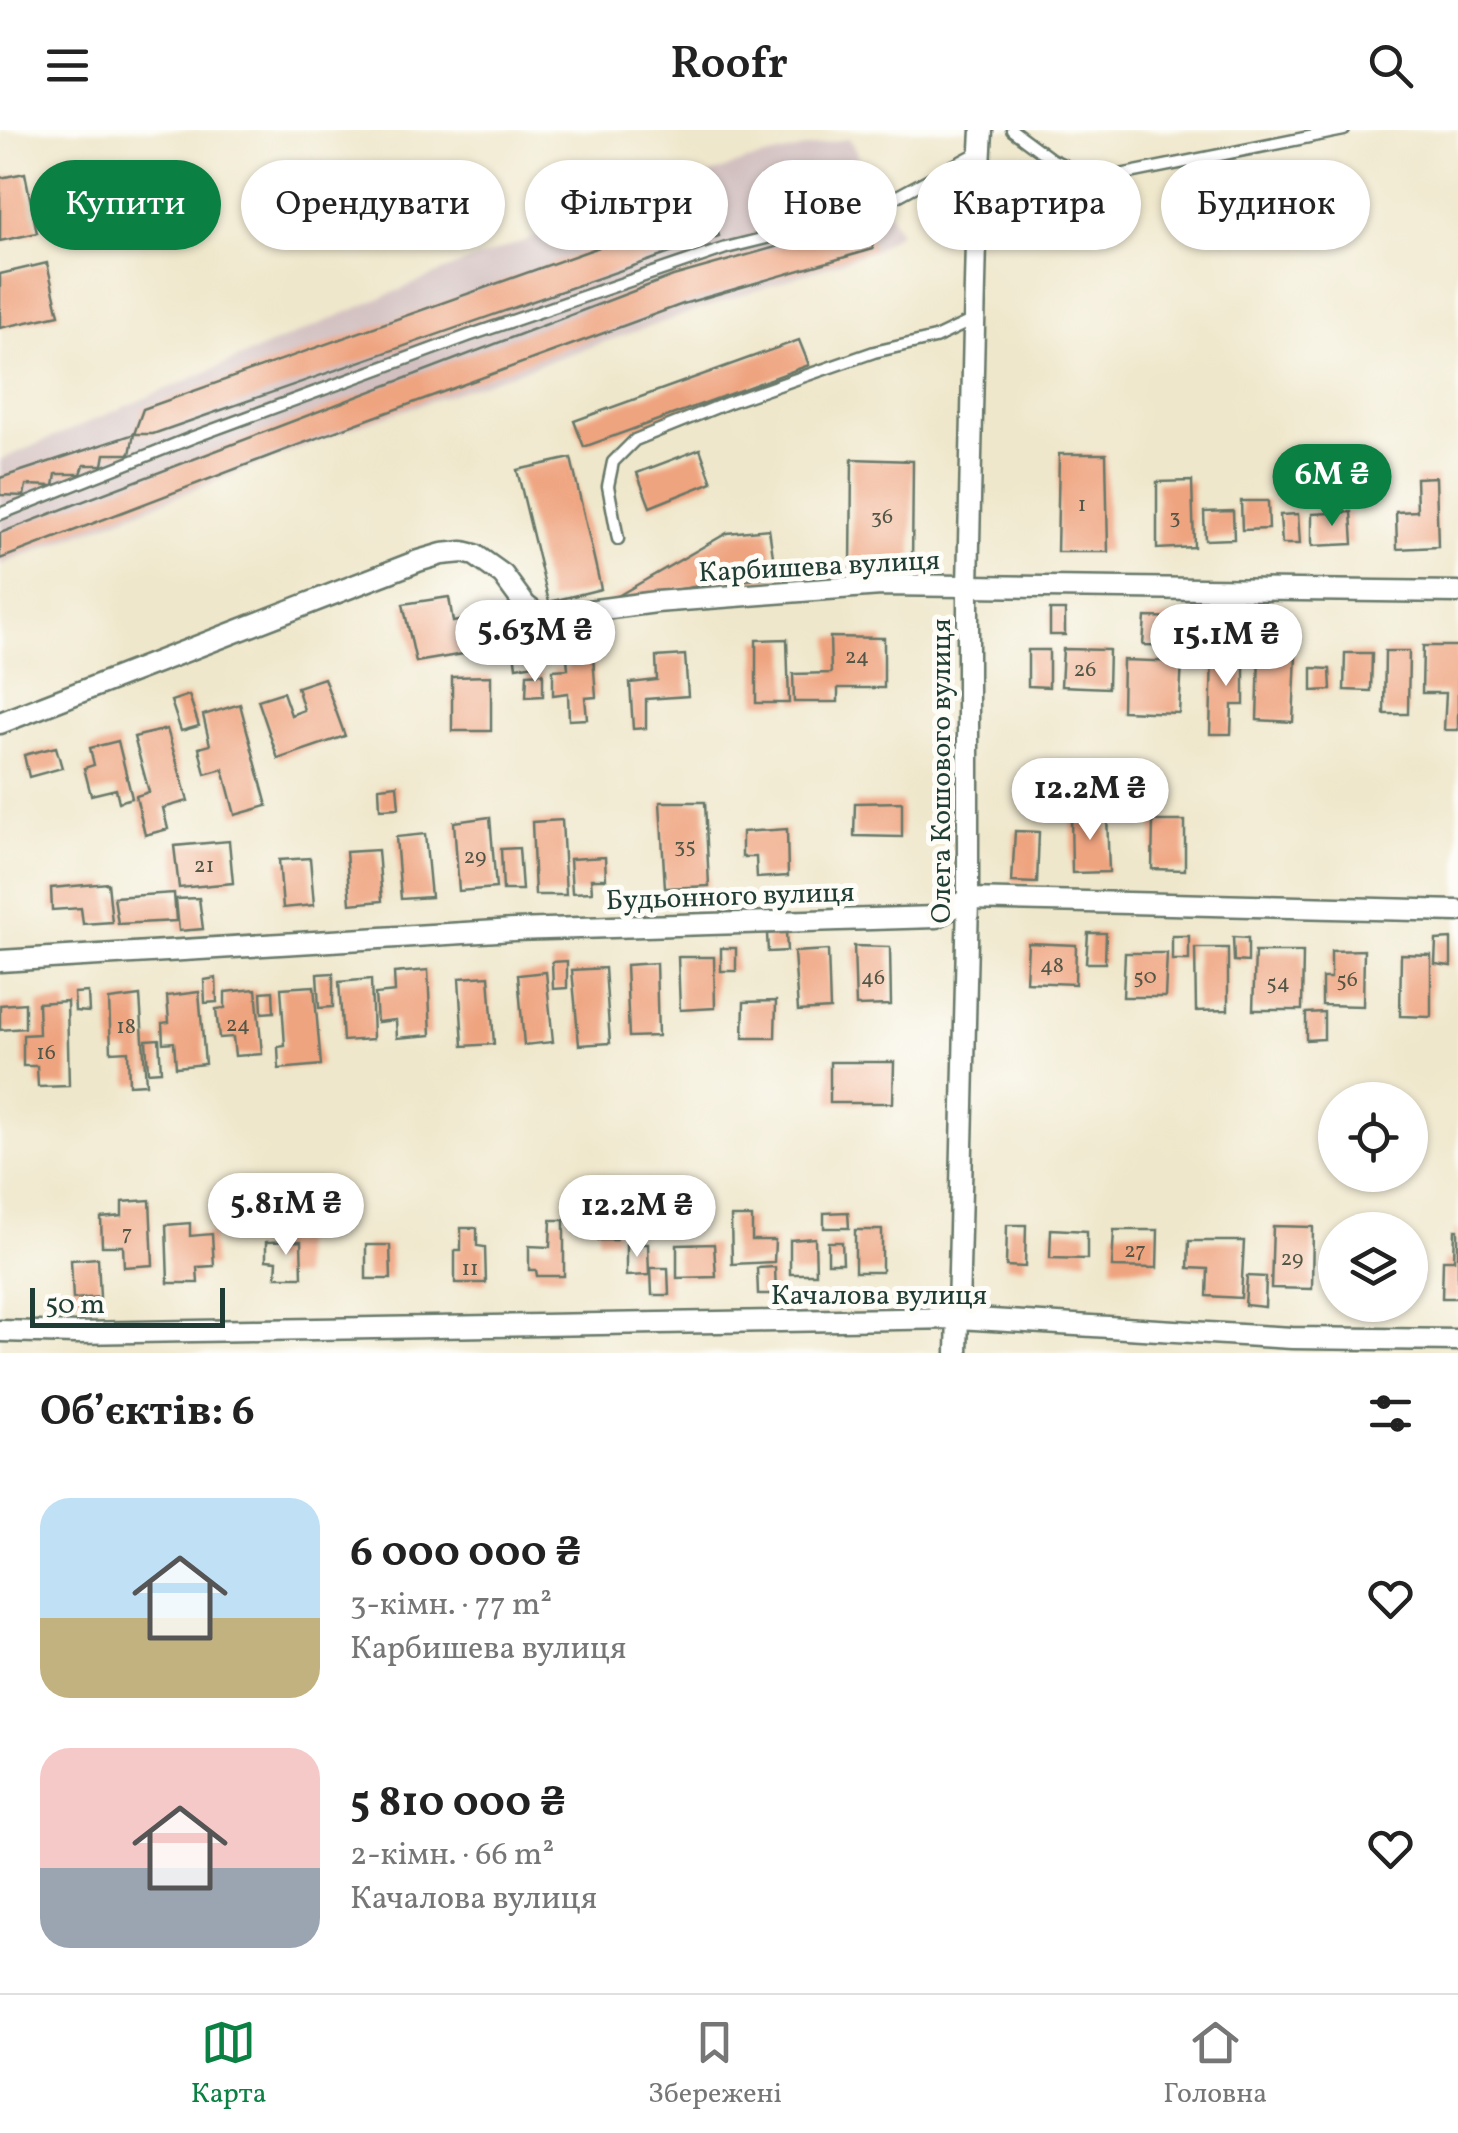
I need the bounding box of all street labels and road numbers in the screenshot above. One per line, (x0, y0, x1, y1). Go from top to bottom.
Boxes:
street label: Карбишева вулиця (697, 542, 941, 593)
street label: Олега Кошового вулиця (923, 619, 962, 923)
street label: Будьонного вулиця (605, 874, 855, 921)
street label: Качалова вулиця (771, 1277, 987, 1316)

